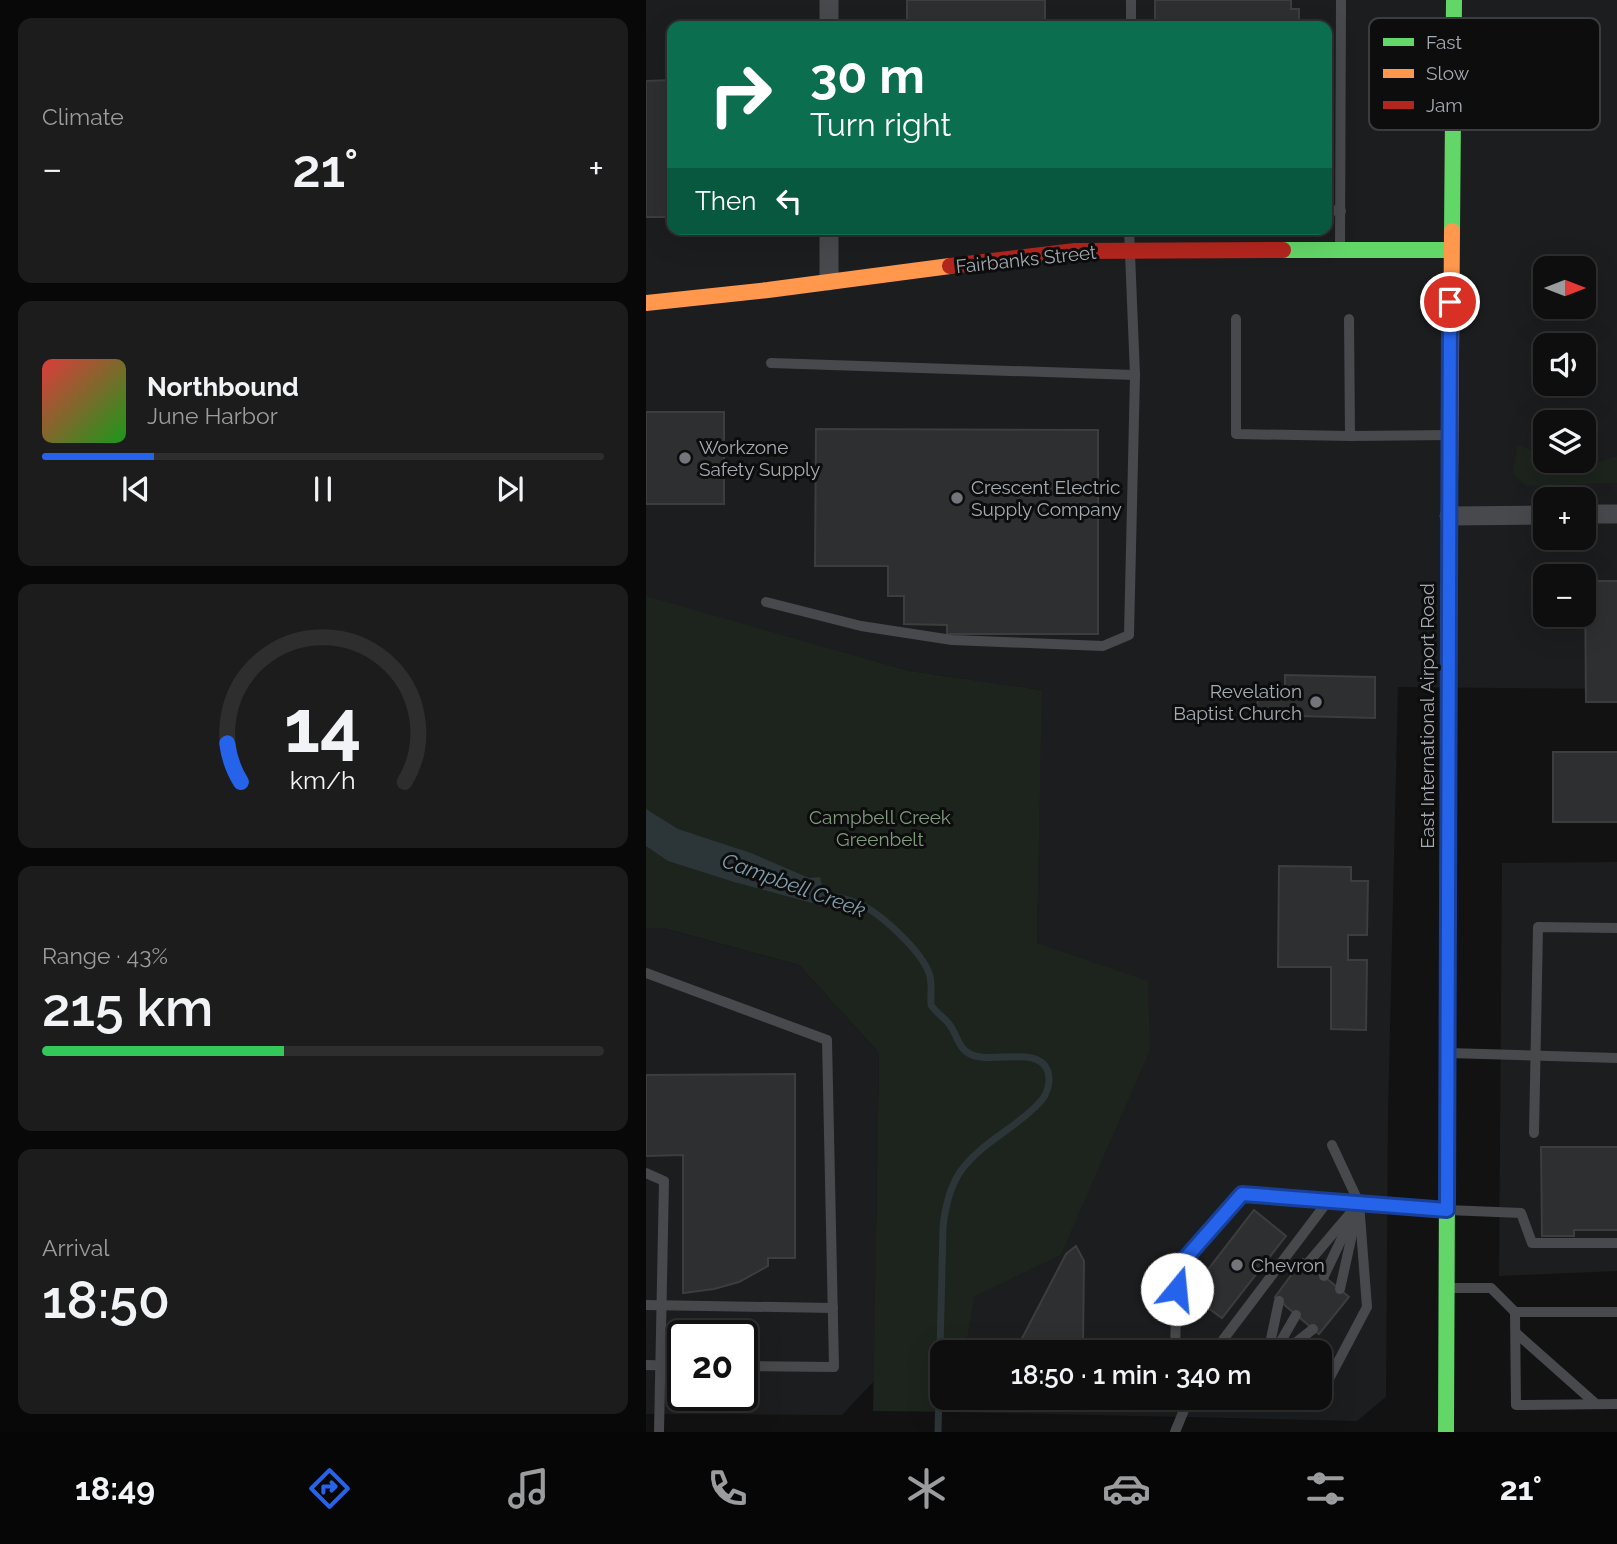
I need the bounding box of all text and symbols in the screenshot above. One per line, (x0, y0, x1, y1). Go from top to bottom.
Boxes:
legend (1369, 18, 1600, 130)
text: Fast (1426, 31, 1462, 53)
text: 30 m (810, 47, 925, 104)
icon: right (695, 49, 786, 140)
text: Slow (1426, 62, 1470, 84)
text: Jam (1426, 94, 1463, 116)
text: Climate (42, 103, 124, 130)
text: Turn right (810, 106, 951, 143)
text: 21° (292, 138, 359, 199)
text: − (42, 146, 62, 191)
text: + (588, 146, 604, 191)
icon: left (770, 182, 808, 220)
text: Then (695, 186, 756, 216)
street label: Fairbanks Street (955, 241, 1098, 277)
north arrow (1533, 256, 1596, 318)
map controls (1533, 256, 1596, 627)
pin (1420, 272, 1480, 332)
icon: arrive (1431, 283, 1469, 321)
button: sound (1533, 333, 1596, 396)
text: Northbound (147, 372, 299, 402)
text: June Harbor (147, 402, 278, 429)
button: layers (1533, 410, 1596, 473)
place label: Workzone Safety Supply (699, 436, 820, 480)
marker: Workzone Safety Supply (677, 450, 693, 466)
icon: previous (117, 470, 155, 508)
icon: pause (304, 470, 342, 508)
icon: next (491, 470, 529, 508)
place label: Crescent Electric Supply Company (971, 476, 1122, 520)
button: + (1533, 487, 1596, 550)
marker: Crescent Electric Supply Company (949, 490, 965, 506)
button: − (1533, 564, 1596, 627)
street label: East International Airport Road (1416, 583, 1438, 849)
place label: Revelation Baptist Church (1173, 680, 1302, 724)
text: 14 (284, 684, 362, 769)
marker: Revelation Baptist Church (1308, 694, 1324, 710)
text: km/h (290, 765, 356, 795)
park label: Campbell Creek Greenbelt (809, 806, 951, 850)
water label: Campbell Creek (719, 847, 869, 923)
text: Range · 43% (42, 942, 168, 969)
text: 215 km (42, 977, 213, 1038)
text: Arrival (42, 1234, 109, 1261)
position arrow (1140, 1252, 1214, 1326)
place label: Chevron (1251, 1254, 1325, 1276)
marker: Chevron (1229, 1257, 1245, 1273)
text: 18:50 (42, 1269, 170, 1330)
speed limit sign: 20 (667, 1320, 758, 1411)
text: 18:50 · 1 min · 340 m (1011, 1360, 1251, 1390)
icon: directions (305, 1464, 354, 1513)
icon: music (504, 1464, 553, 1513)
icon: phone (703, 1464, 752, 1513)
icon: climate (902, 1464, 951, 1513)
icon: car (1102, 1464, 1151, 1513)
icon: filters (1301, 1464, 1350, 1513)
text: 18:49 (75, 1470, 155, 1507)
text: 21° (1500, 1470, 1542, 1507)

